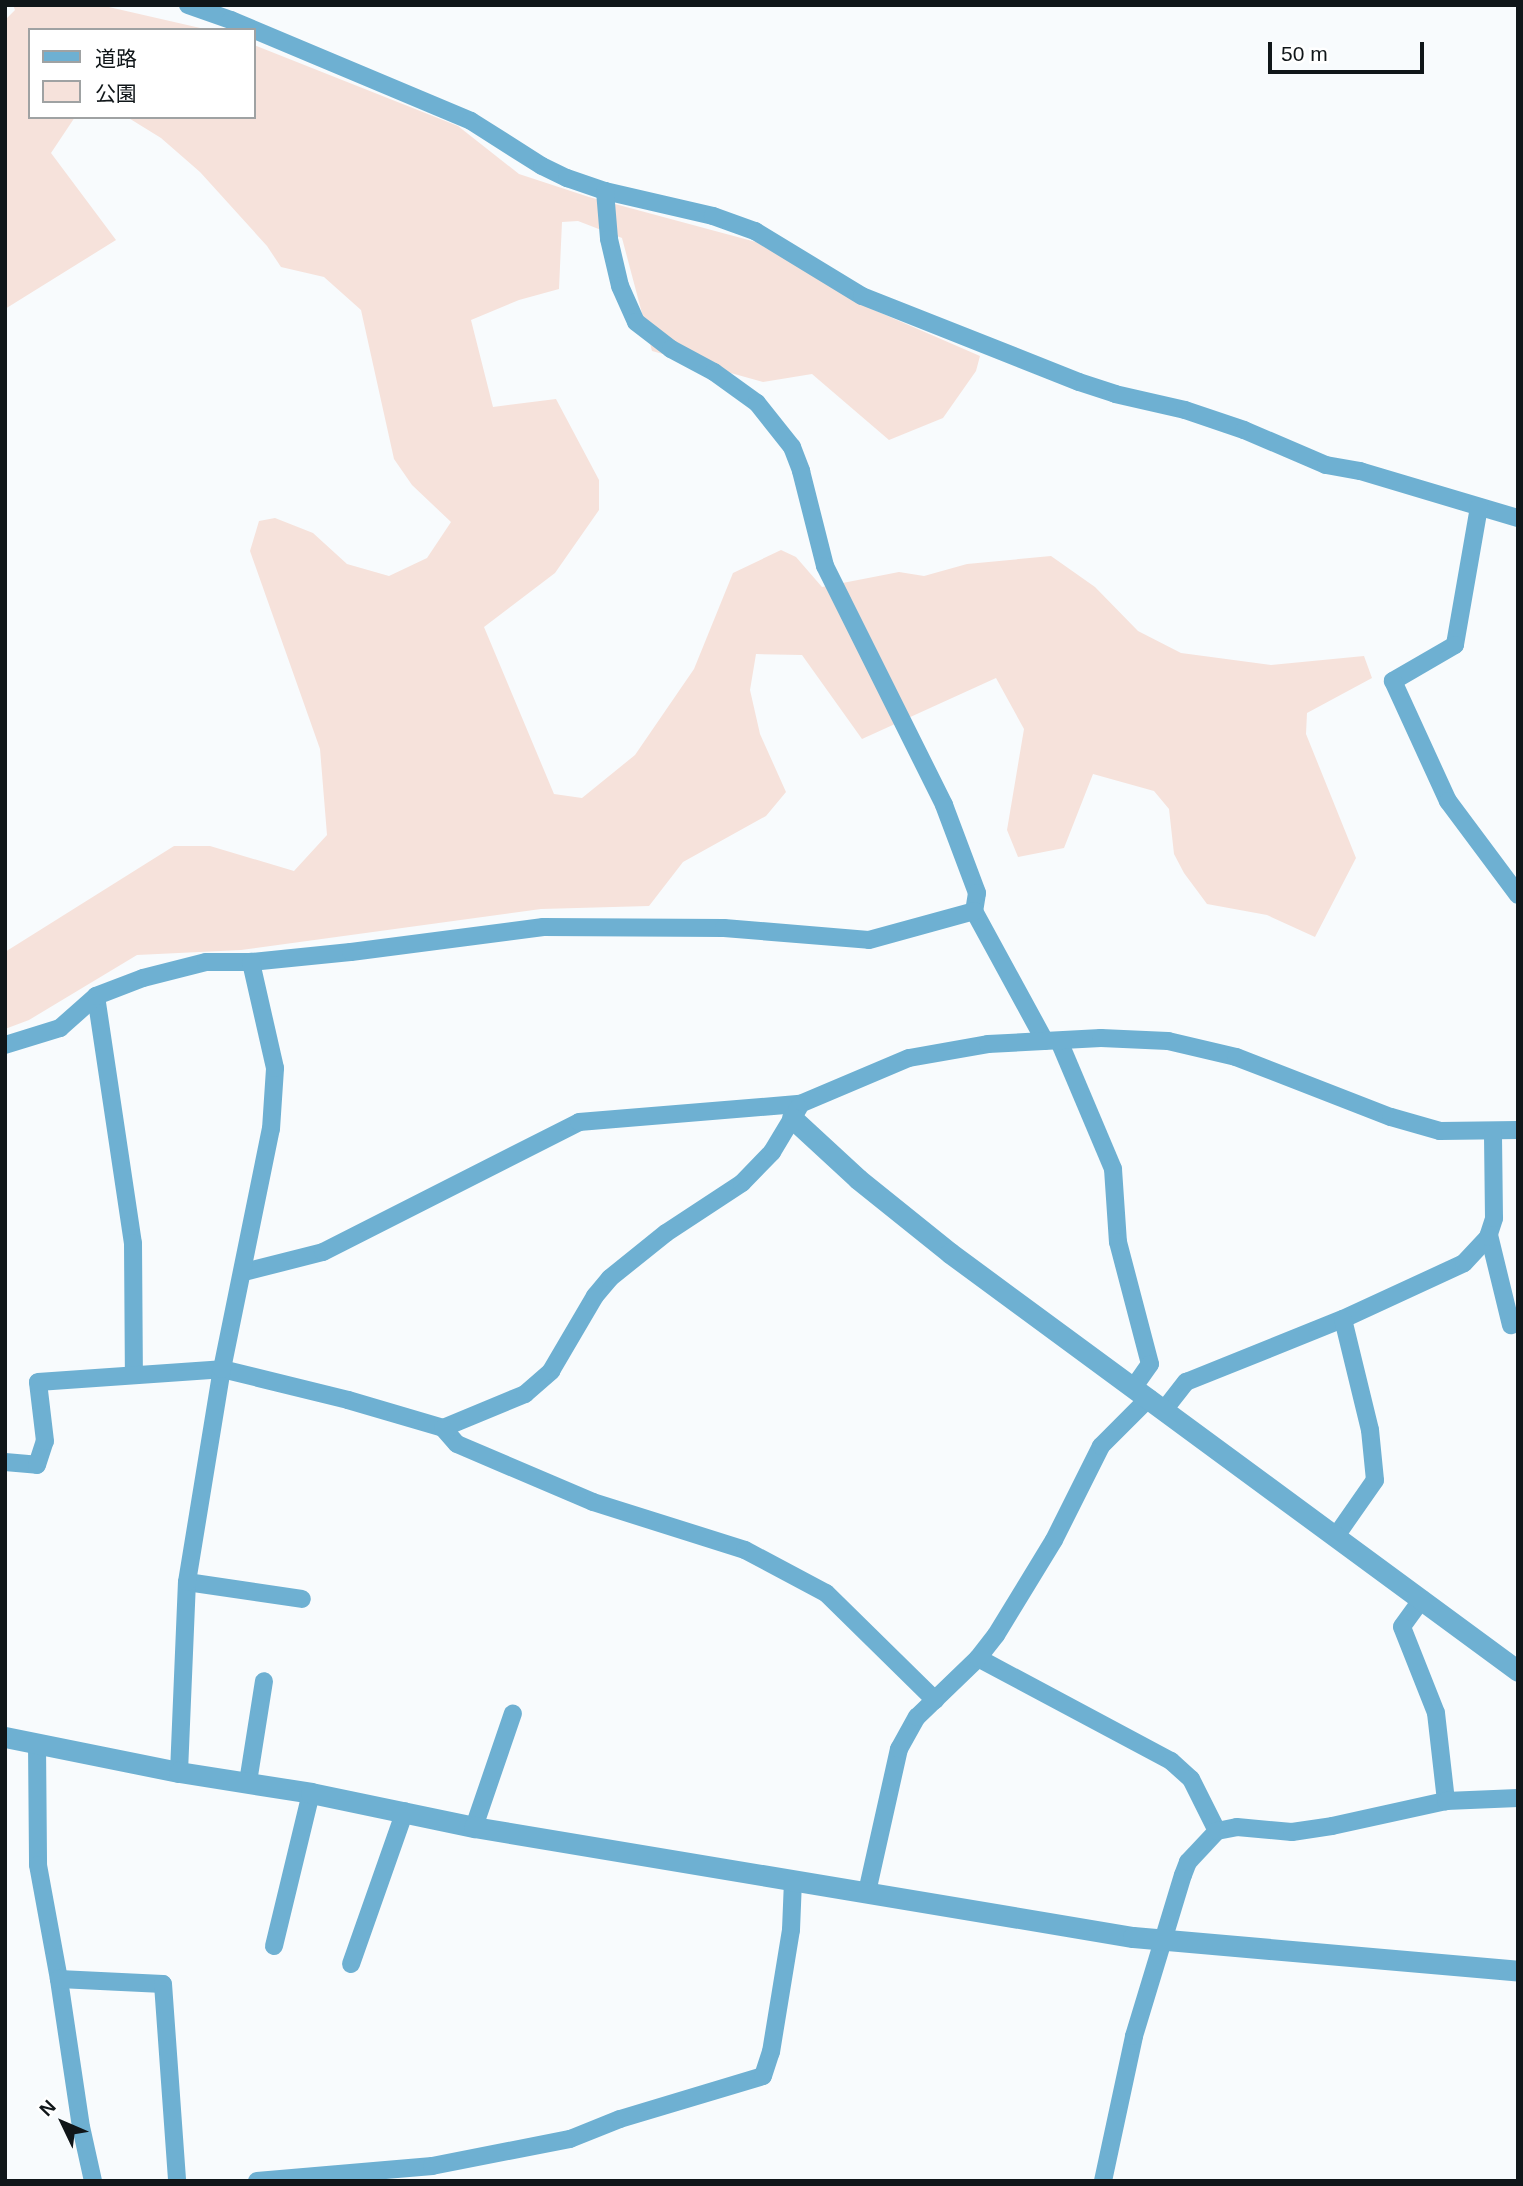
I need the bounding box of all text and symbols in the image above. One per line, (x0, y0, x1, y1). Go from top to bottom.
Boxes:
legend (28, 28, 256, 119)
scale bar (1271, 28, 1427, 72)
text: 50 m (1281, 42, 1328, 65)
text: 道路 (95, 47, 137, 70)
text: 公園 (95, 82, 137, 105)
north arrow (28, 2088, 98, 2158)
text: N (35, 2096, 60, 2120)

